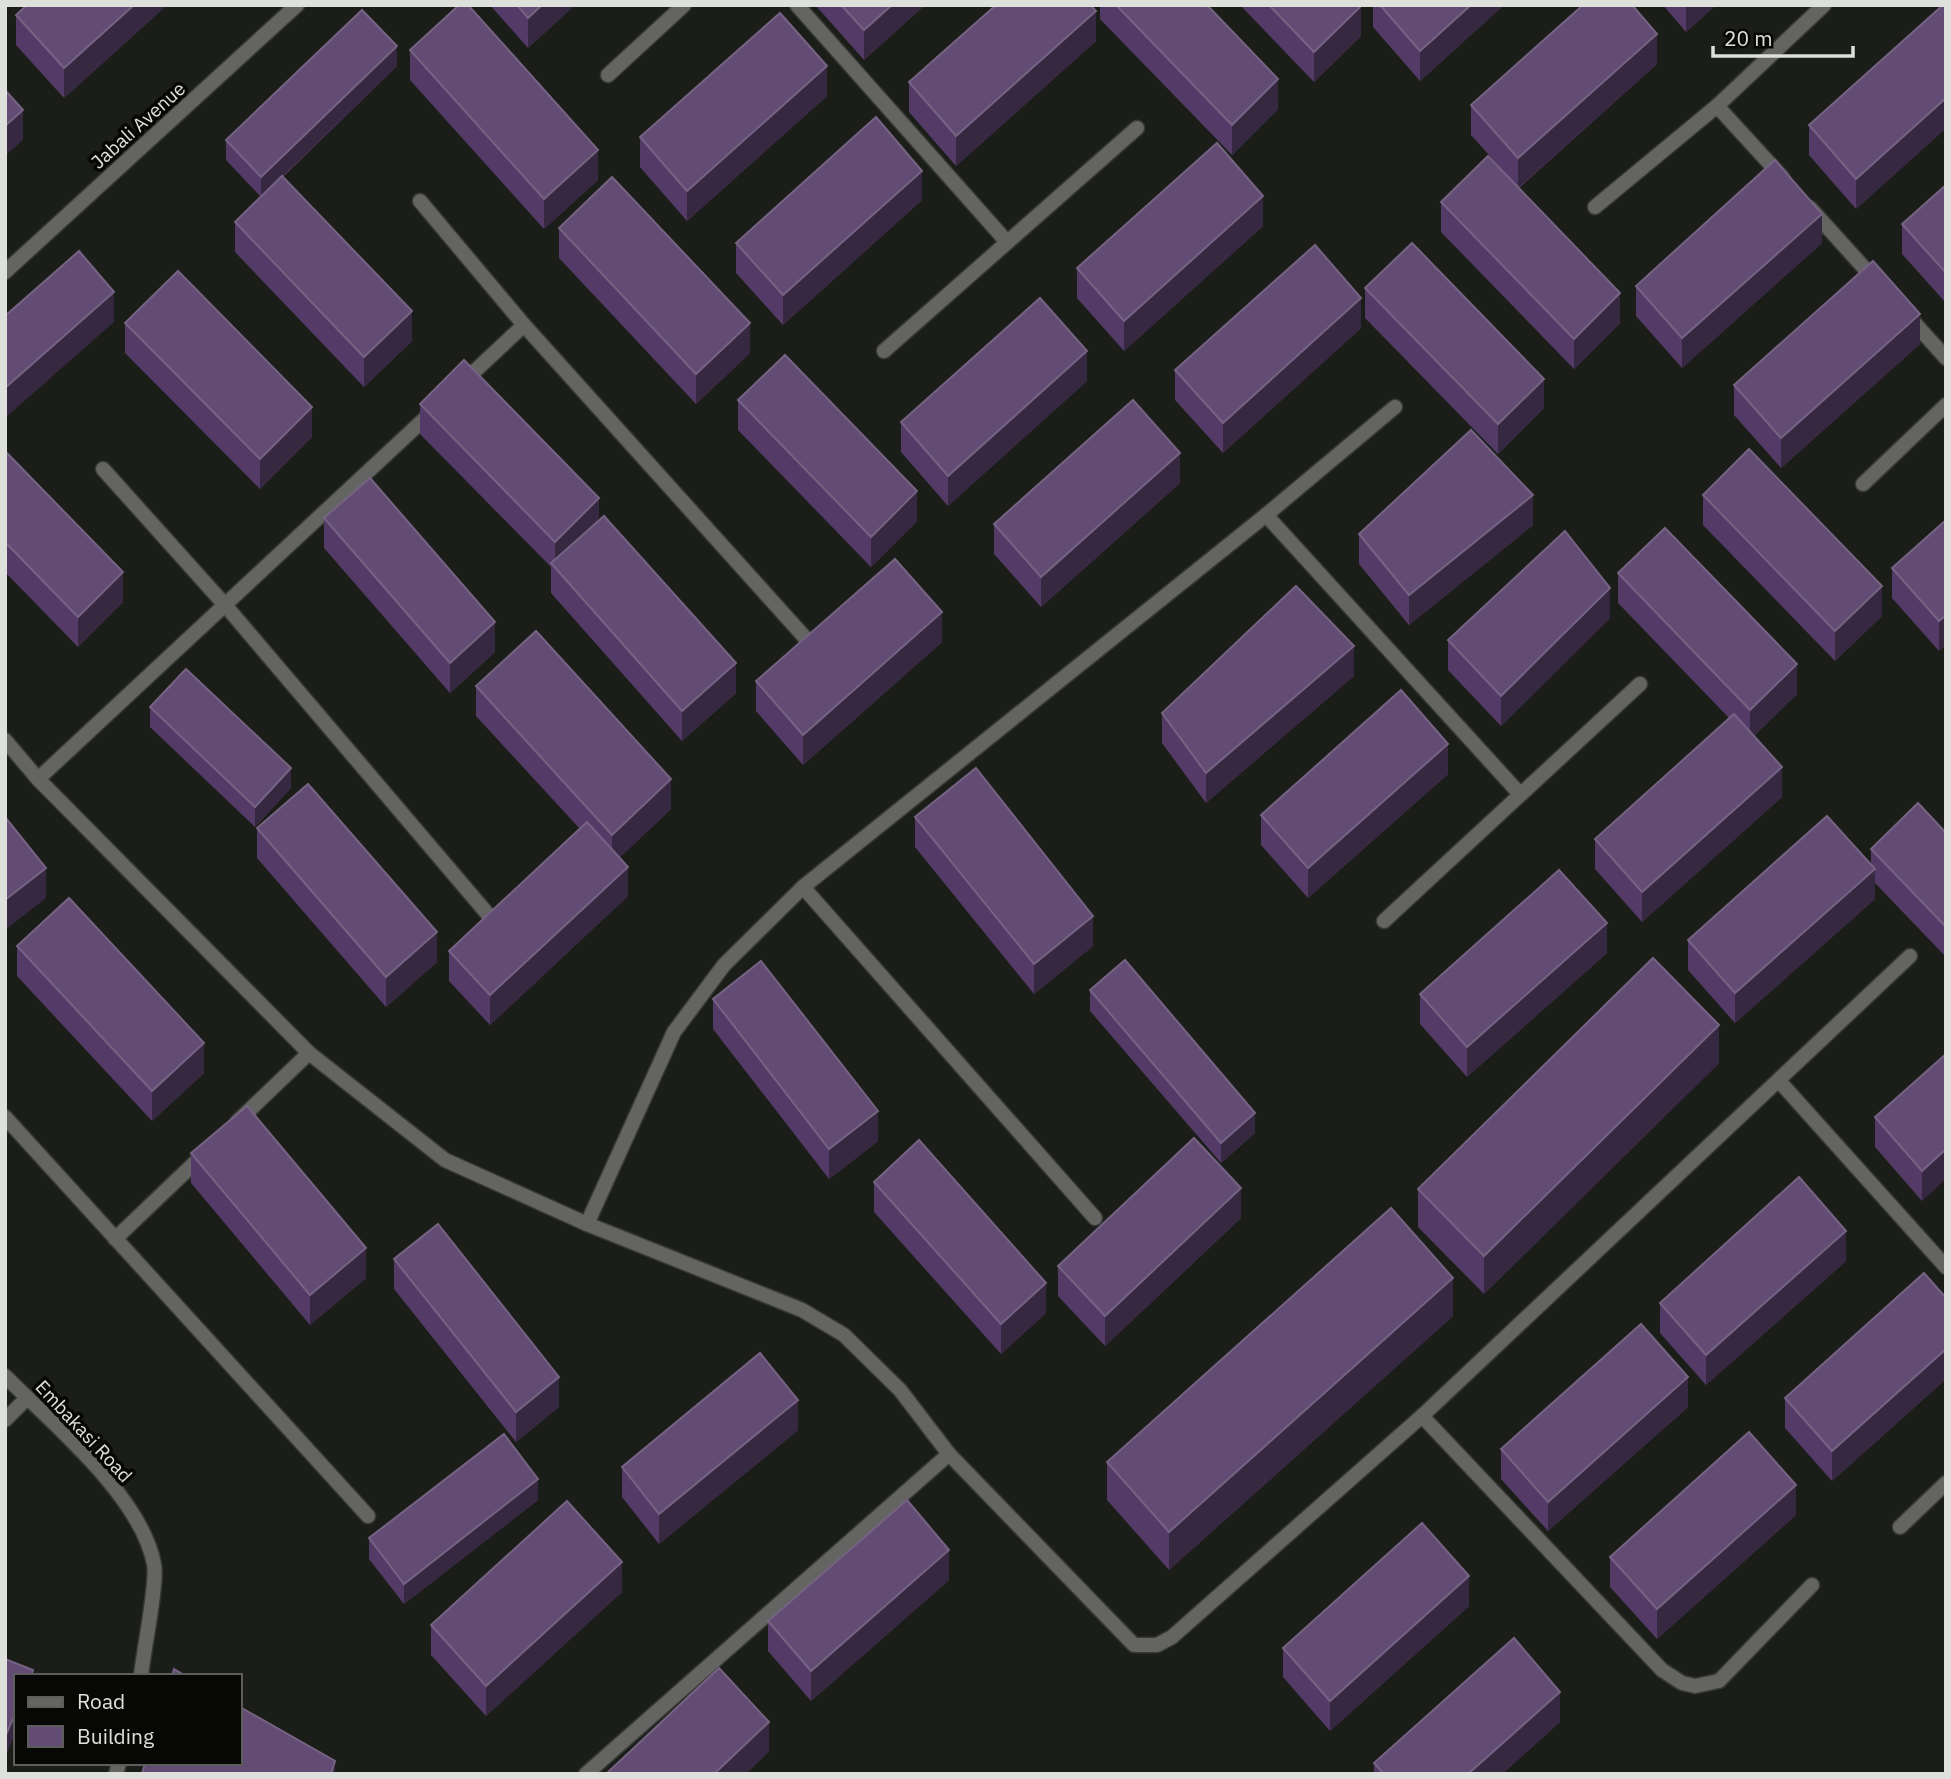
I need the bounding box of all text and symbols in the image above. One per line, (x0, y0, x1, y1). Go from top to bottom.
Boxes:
scale bar (1713, 14, 1853, 58)
text: 20 m (1724, 24, 1773, 52)
street label: Jabali Avenue (86, 76, 190, 174)
street label: Embakasi Road (31, 1375, 137, 1487)
legend (14, 1674, 242, 1765)
text: Road (77, 1687, 125, 1715)
text: Building (77, 1722, 154, 1750)

